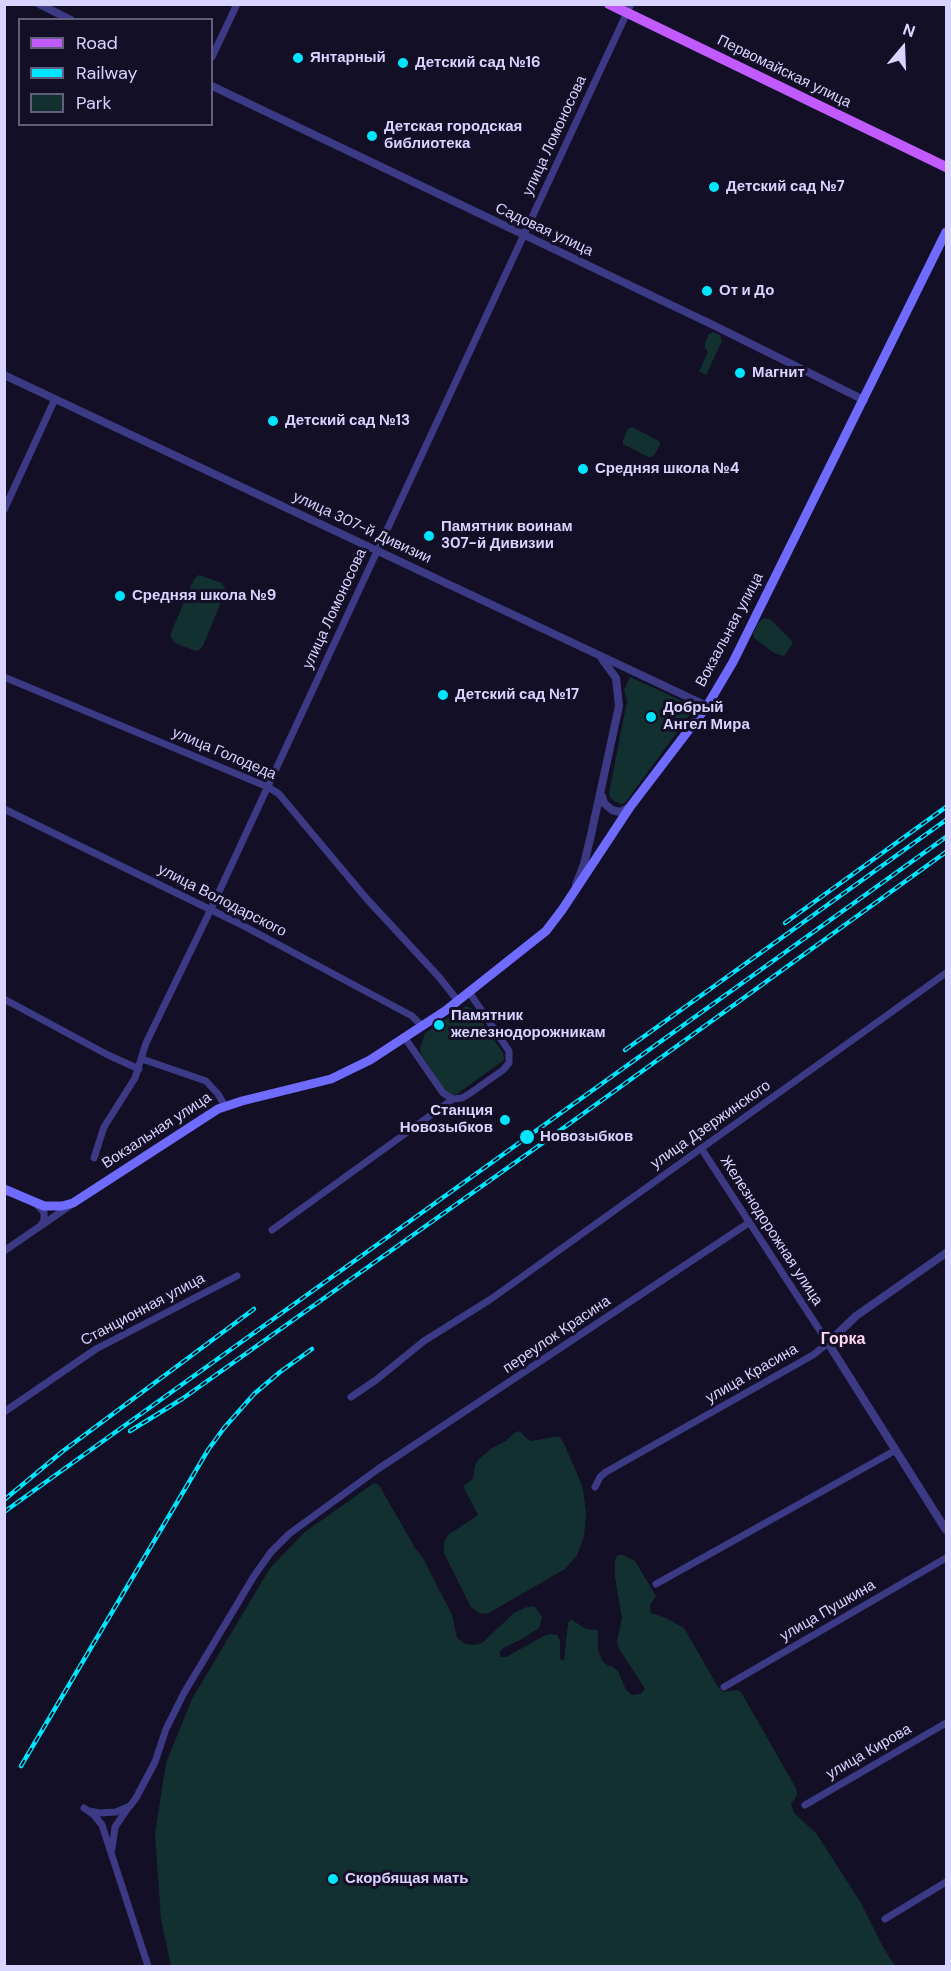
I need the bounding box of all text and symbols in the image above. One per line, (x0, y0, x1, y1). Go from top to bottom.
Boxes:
legend (18, 18, 213, 126)
north arrow (873, 18, 933, 78)
text: N (900, 19, 918, 42)
text: Road (76, 31, 118, 55)
street label: Первомайская улица (714, 32, 854, 112)
place label: Янтарный (310, 49, 386, 67)
marker: Янтарный (291, 51, 305, 65)
place label: Детский сад №16 (415, 54, 541, 72)
marker: Детский сад №16 (396, 56, 410, 70)
text: Railway (76, 61, 138, 85)
street label: улица Ломоносова (519, 73, 591, 199)
text: Park (76, 91, 112, 115)
place label: Детская городская библиотека (384, 118, 522, 153)
marker: Детская городская библиотека (365, 129, 379, 143)
place label: Детский сад №7 (726, 178, 845, 196)
marker: Детский сад №7 (707, 180, 721, 194)
street label: Садовая улица (492, 199, 596, 261)
place label: От и До (719, 282, 774, 300)
marker: От и До (700, 284, 714, 298)
place label: Магнит (752, 364, 805, 382)
marker: Магнит (733, 366, 747, 380)
place label: Детский сад №13 (285, 412, 410, 430)
marker: Детский сад №13 (266, 414, 280, 428)
place label: Средняя школа №4 (595, 460, 739, 478)
marker: Средняя школа №4 (576, 462, 590, 476)
street label: улица 307-й Дивизии (290, 488, 434, 568)
place label: Памятник воинам 307-й Дивизии (441, 518, 573, 553)
marker: Памятник воинам 307-й Дивизии (422, 529, 436, 543)
street label: улица Ломоносова (299, 546, 371, 672)
street label: Вокзальная улица (692, 570, 768, 690)
place label: Средняя школа №9 (132, 587, 276, 605)
marker: Средняя школа №9 (113, 589, 127, 603)
place label: Детский сад №17 (455, 686, 579, 704)
marker: Детский сад №17 (436, 688, 450, 702)
place label: Добрый Ангел Мира (663, 699, 750, 734)
marker: Добрый Ангел Мира (644, 710, 658, 724)
street label: улица Голодеда (169, 724, 279, 784)
street label: улица Володарского (155, 861, 289, 941)
place label: Памятник железнодорожникам (451, 1007, 606, 1042)
marker: Памятник железнодорожникам (432, 1018, 446, 1032)
street label: улица Дзержинского (648, 1077, 774, 1173)
street label: Вокзальная улица (99, 1089, 215, 1173)
place label: Станция Новозыбков (400, 1102, 493, 1137)
marker: Станция Новозыбков (498, 1113, 512, 1127)
marker: Новозыбков (518, 1128, 536, 1146)
place label: Новозыбков (540, 1128, 633, 1146)
street label: Железнодорожная улица (716, 1153, 826, 1309)
street label: Станционная улица (78, 1270, 208, 1350)
street label: переулок Красина (500, 1292, 614, 1378)
district label: Горка (821, 1330, 865, 1350)
street label: улица Красина (703, 1340, 801, 1408)
street label: улица Пушкина (777, 1576, 879, 1646)
street label: улица Кирова (823, 1720, 915, 1784)
place label: Скорбящая мать (345, 1870, 469, 1888)
marker: Скорбящая мать (326, 1872, 340, 1886)

